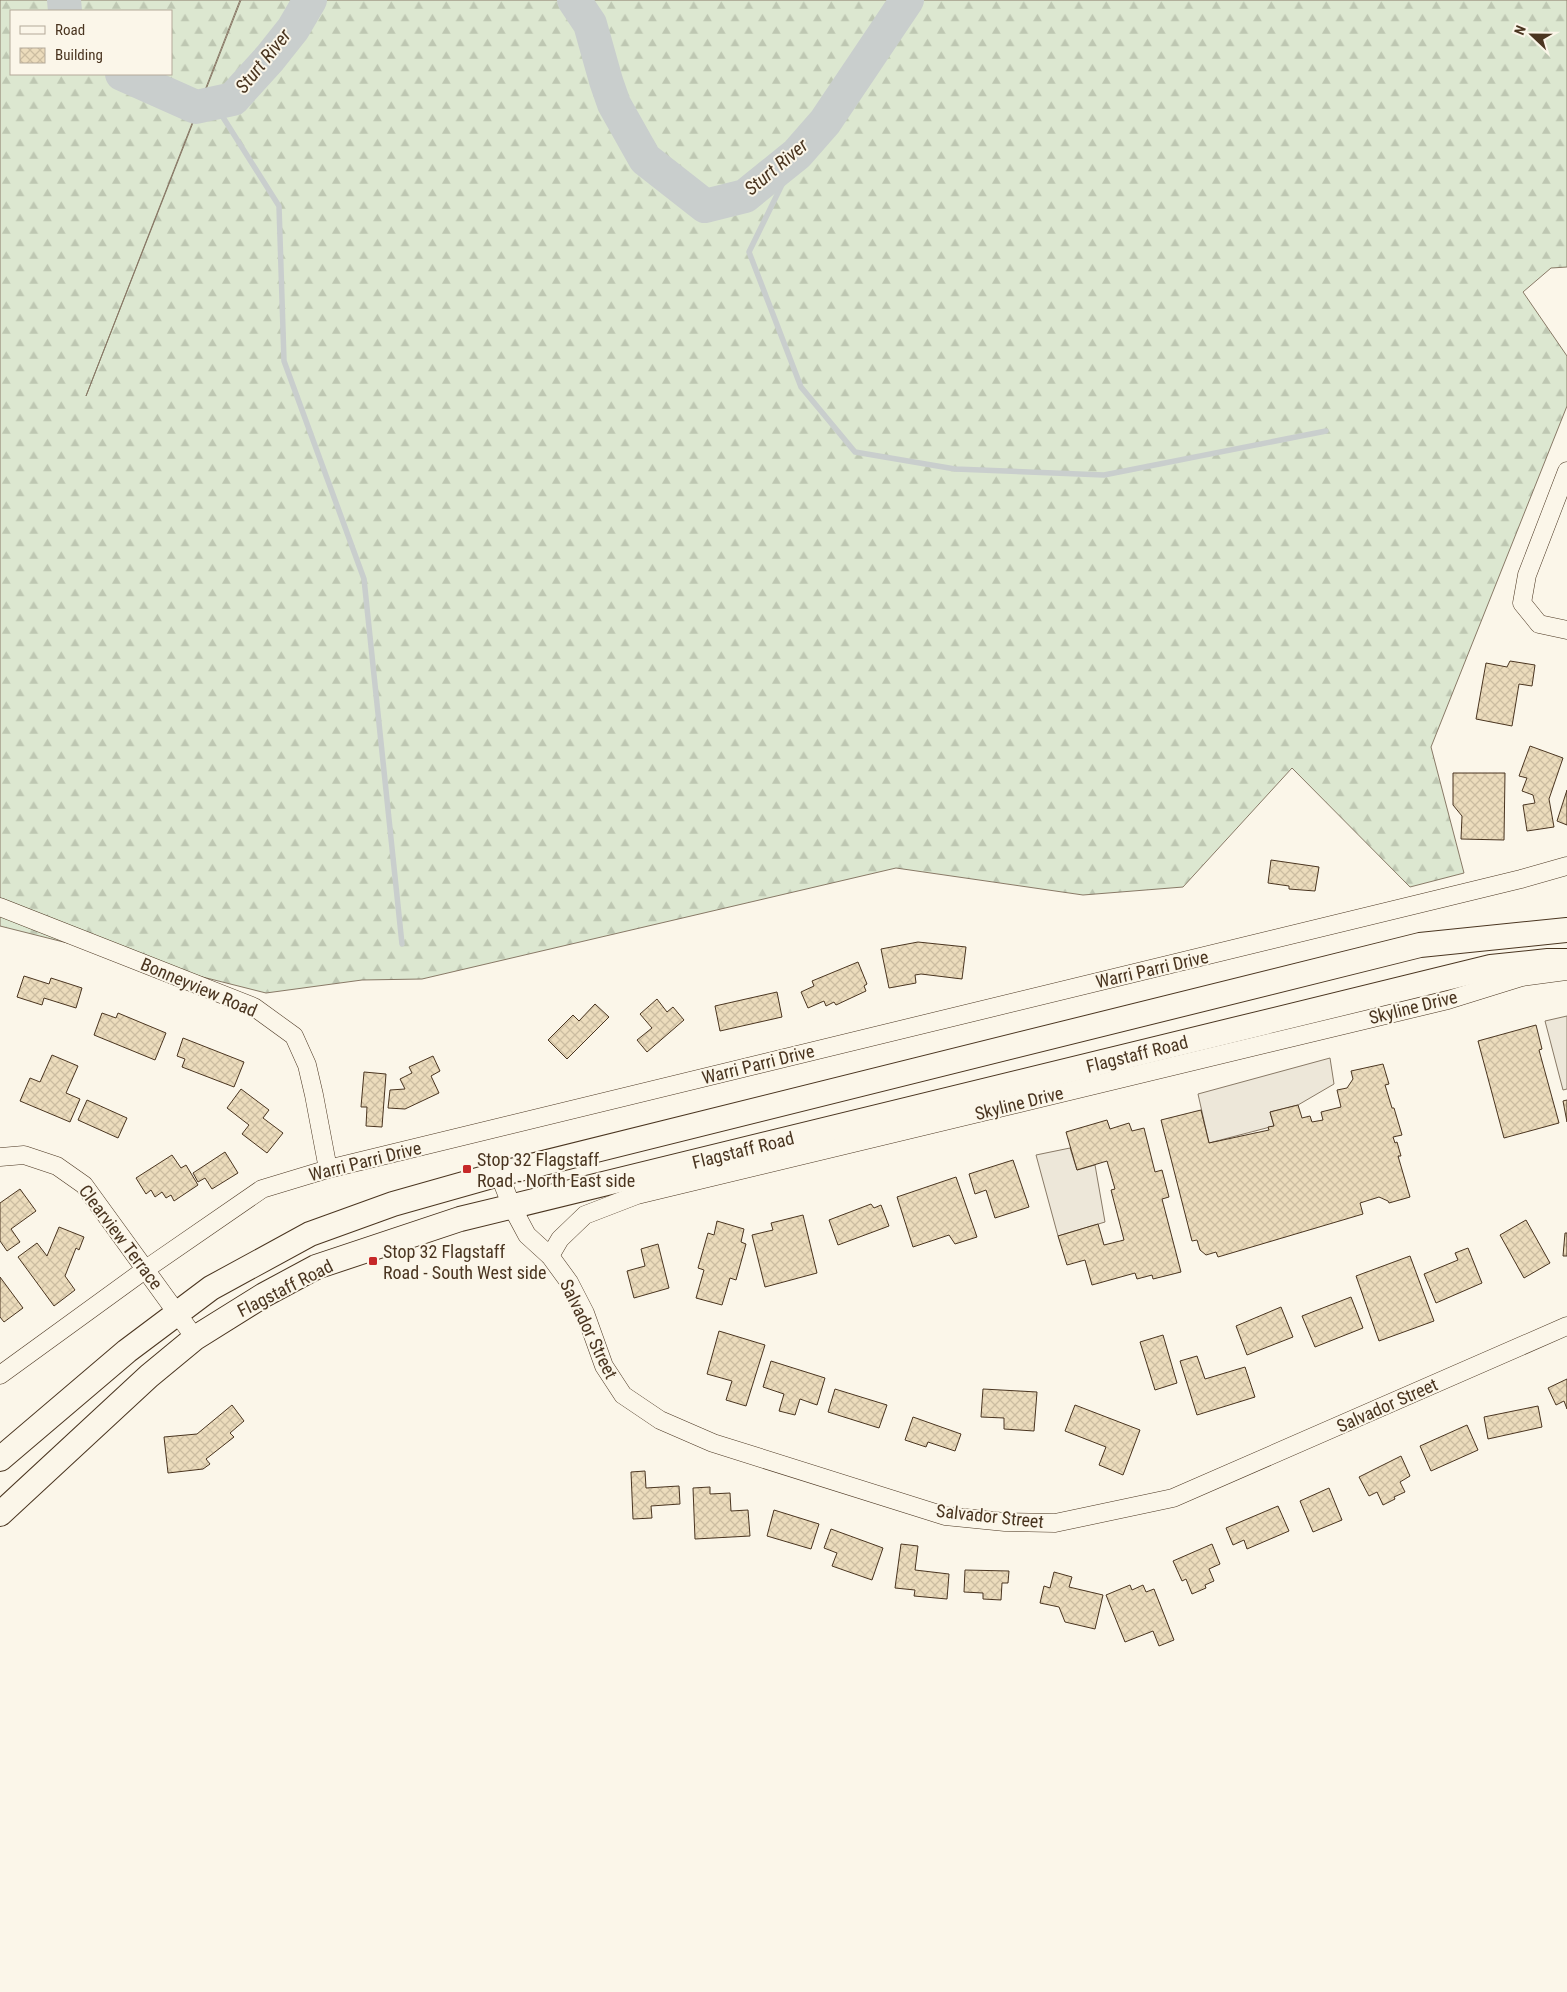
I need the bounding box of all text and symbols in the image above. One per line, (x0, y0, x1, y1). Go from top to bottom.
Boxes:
legend (10, 10, 172, 75)
north arrow (1507, 10, 1557, 60)
text: Road (55, 21, 85, 39)
text: N (1511, 23, 1529, 37)
water label: Sturt River (230, 24, 296, 98)
text: Building (55, 46, 103, 64)
water label: Sturt River (740, 134, 813, 200)
street label: Warri Parri Drive (1094, 946, 1210, 992)
street label: Bonneyview Road (138, 953, 260, 1021)
street label: Skyline Drive (1367, 986, 1459, 1028)
street label: Flagstaff Road (1084, 1031, 1190, 1077)
street label: Warri Parri Drive (700, 1040, 816, 1088)
street label: Skyline Drive (973, 1082, 1065, 1124)
street label: Flagstaff Road (690, 1127, 796, 1173)
street label: Warri Parri Drive (307, 1137, 423, 1185)
place label: Stop 32 Flagstaff Road - North East side (477, 1149, 635, 1191)
marker: Stop 32 Flagstaff Road - North East side (461, 1163, 473, 1175)
street label: Clearview Terrace (75, 1180, 167, 1294)
place label: Stop 32 Flagstaff Road - South West side (383, 1241, 546, 1283)
street label: Flagstaff Road (234, 1255, 336, 1321)
marker: Stop 32 Flagstaff Road - South West side (367, 1255, 379, 1267)
street label: Salvador Street (556, 1276, 622, 1382)
street label: Salvador Street (1333, 1373, 1441, 1437)
street label: Salvador Street (935, 1500, 1045, 1532)

